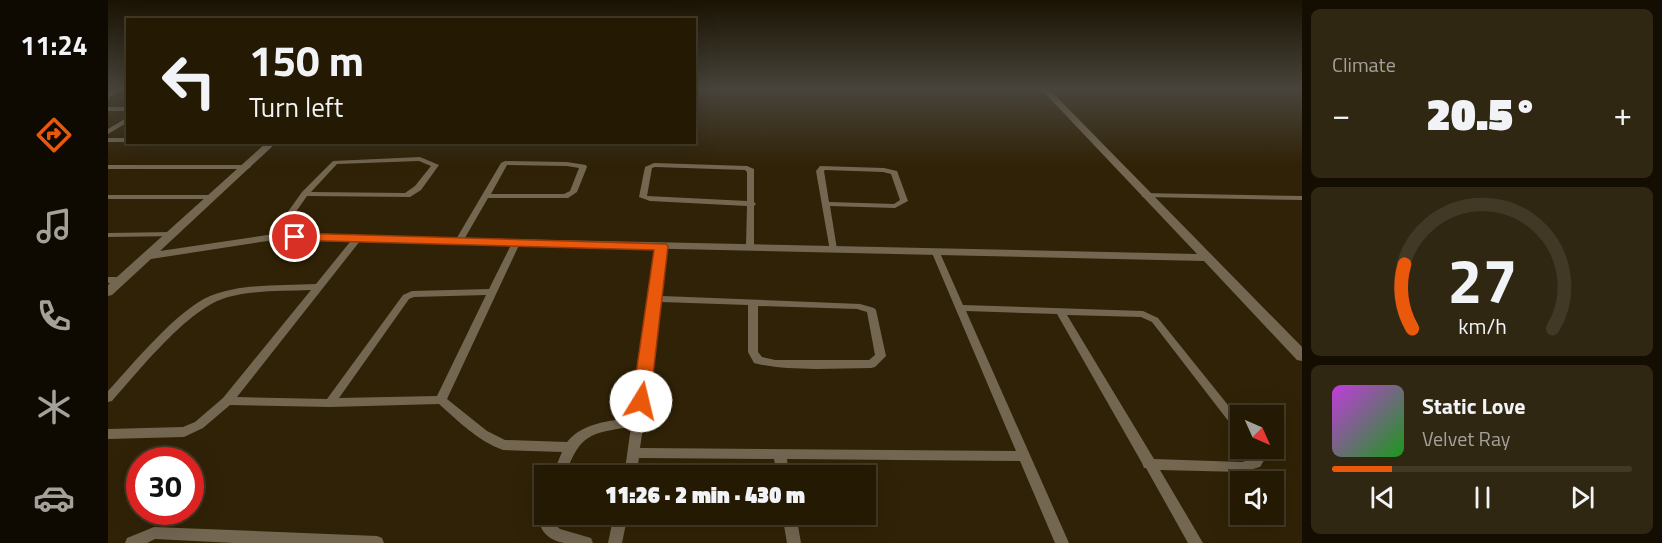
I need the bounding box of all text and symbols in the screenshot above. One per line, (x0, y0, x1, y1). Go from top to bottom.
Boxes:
text: 11:24 (20, 24, 88, 65)
text: 150 m (249, 28, 364, 92)
icon: left (150, 42, 228, 120)
text: Climate (1332, 49, 1396, 80)
text: 20.5° (1426, 79, 1538, 147)
text: Turn left (249, 86, 343, 127)
text: − (1332, 89, 1350, 139)
text: + (1614, 89, 1632, 139)
icon: directions (33, 114, 75, 156)
icon: music (33, 205, 75, 247)
pin (269, 211, 320, 262)
icon: arrive (278, 220, 311, 253)
text: 27 (1447, 232, 1517, 327)
icon: phone (33, 295, 75, 337)
text: km/h (1458, 310, 1506, 342)
position arrow (609, 369, 673, 433)
icon: climate (33, 386, 75, 428)
text: Static Love (1422, 389, 1525, 423)
north arrow (1230, 405, 1284, 459)
map controls (1230, 405, 1284, 525)
text: Velvet Ray (1422, 423, 1511, 454)
speed limit sign: 30 (126, 447, 204, 525)
button: sound (1230, 471, 1284, 525)
icon: car (33, 477, 75, 519)
text: 11:26 · 2 min · 430 m (605, 478, 805, 512)
icon: previous (1366, 481, 1399, 514)
icon: pause (1466, 481, 1499, 514)
icon: next (1566, 481, 1599, 514)

